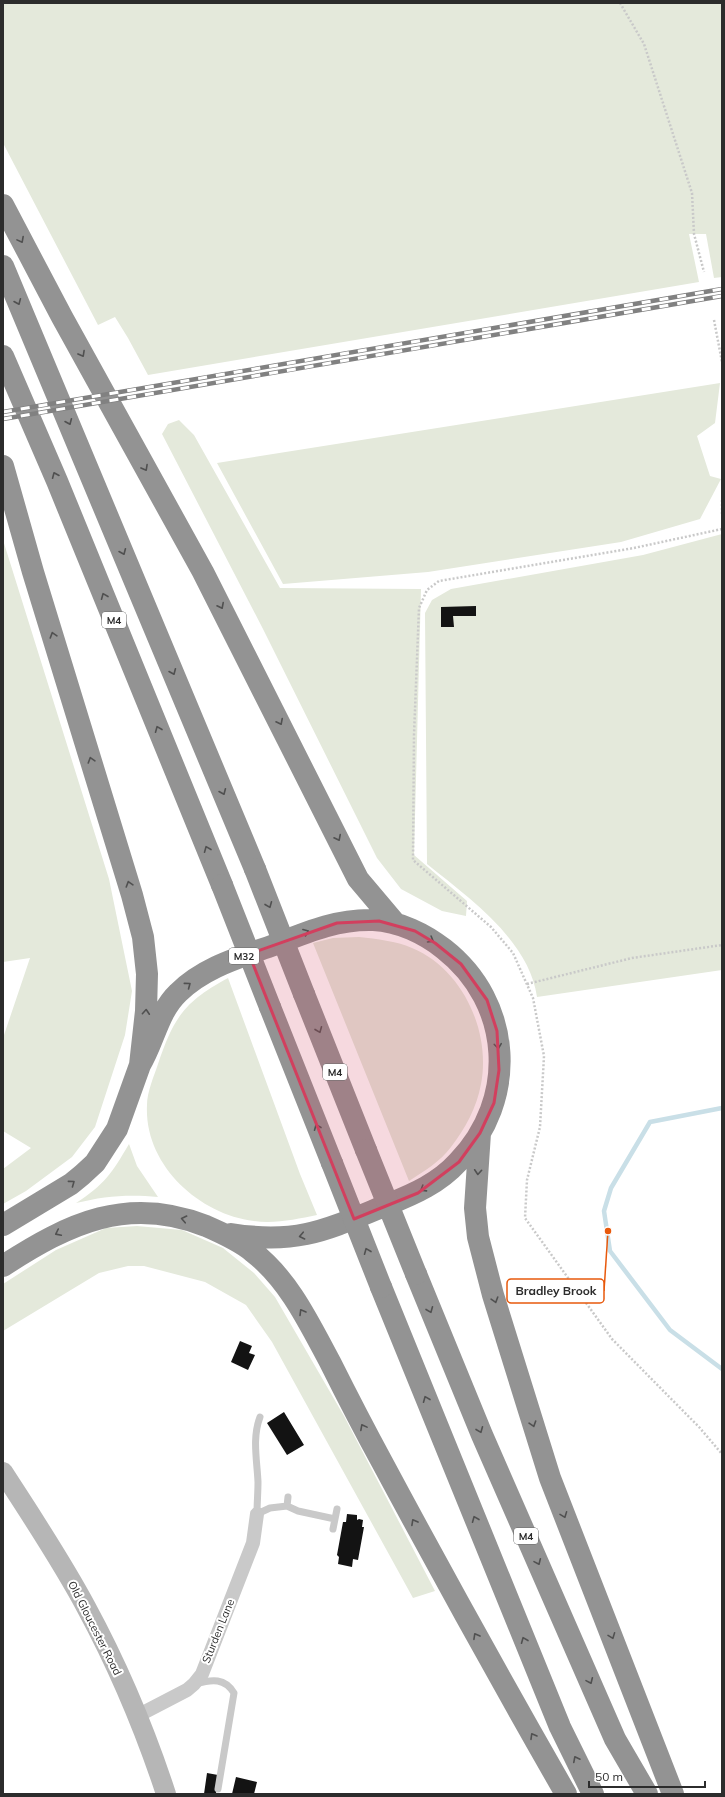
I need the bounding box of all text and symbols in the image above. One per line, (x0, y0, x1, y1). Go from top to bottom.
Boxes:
one-way arrow (16, 235, 24, 243)
one-way arrow (13, 298, 21, 306)
one-way arrow (77, 350, 85, 358)
one-way arrow (64, 418, 72, 426)
one-way arrow (140, 464, 147, 472)
one-way arrow (52, 472, 60, 480)
one-way arrow (119, 548, 127, 555)
one-way arrow (101, 592, 109, 600)
one-way arrow (216, 602, 223, 610)
road number: M4 (102, 612, 126, 628)
one-way arrow (49, 632, 58, 639)
one-way arrow (169, 668, 177, 675)
one-way arrow (275, 718, 283, 725)
one-way arrow (155, 725, 163, 732)
one-way arrow (87, 756, 96, 763)
one-way arrow (218, 788, 226, 796)
one-way arrow (333, 834, 341, 842)
one-way arrow (204, 846, 212, 854)
one-way arrow (125, 881, 134, 888)
one-way arrow (265, 902, 273, 909)
one-way arrow (302, 929, 310, 937)
one-way arrow (427, 936, 434, 943)
road number: M32 (229, 948, 259, 964)
one-way arrow (184, 982, 191, 989)
one-way arrow (141, 1009, 150, 1015)
one-way arrow (314, 1027, 322, 1034)
one-way arrow (494, 1043, 503, 1049)
road number: M4 (323, 1064, 347, 1080)
one-way arrow (314, 1123, 322, 1130)
one-way arrow (473, 1169, 482, 1175)
one-way arrow (68, 1180, 75, 1188)
one-way arrow (420, 1184, 427, 1192)
one-way arrow (181, 1215, 187, 1224)
one-way arrow (55, 1228, 62, 1236)
one-way arrow (299, 1231, 305, 1239)
one-way arrow (363, 1247, 371, 1254)
callout: Bradley Brook (507, 1279, 604, 1303)
text: Bradley Brook (516, 1283, 597, 1298)
one-way arrow (490, 1296, 499, 1303)
one-way arrow (426, 1306, 434, 1313)
one-way arrow (300, 1309, 307, 1316)
one-way arrow (423, 1396, 431, 1403)
one-way arrow (528, 1420, 537, 1427)
one-way arrow (361, 1424, 368, 1431)
one-way arrow (475, 1425, 483, 1433)
one-way arrow (560, 1511, 568, 1518)
one-way arrow (472, 1516, 480, 1523)
one-way arrow (412, 1519, 419, 1526)
road number: M4 (514, 1528, 538, 1544)
one-way arrow (533, 1558, 541, 1565)
street label: Old Gloucester Road (65, 1578, 125, 1678)
street label: Sturden Lane (199, 1597, 237, 1665)
one-way arrow (607, 1632, 615, 1639)
one-way arrow (474, 1633, 481, 1640)
one-way arrow (521, 1636, 529, 1643)
one-way arrow (585, 1676, 593, 1684)
one-way arrow (530, 1733, 537, 1740)
one-way arrow (573, 1756, 581, 1763)
scale bar (589, 1763, 705, 1789)
text: 50 m (595, 1769, 623, 1784)

